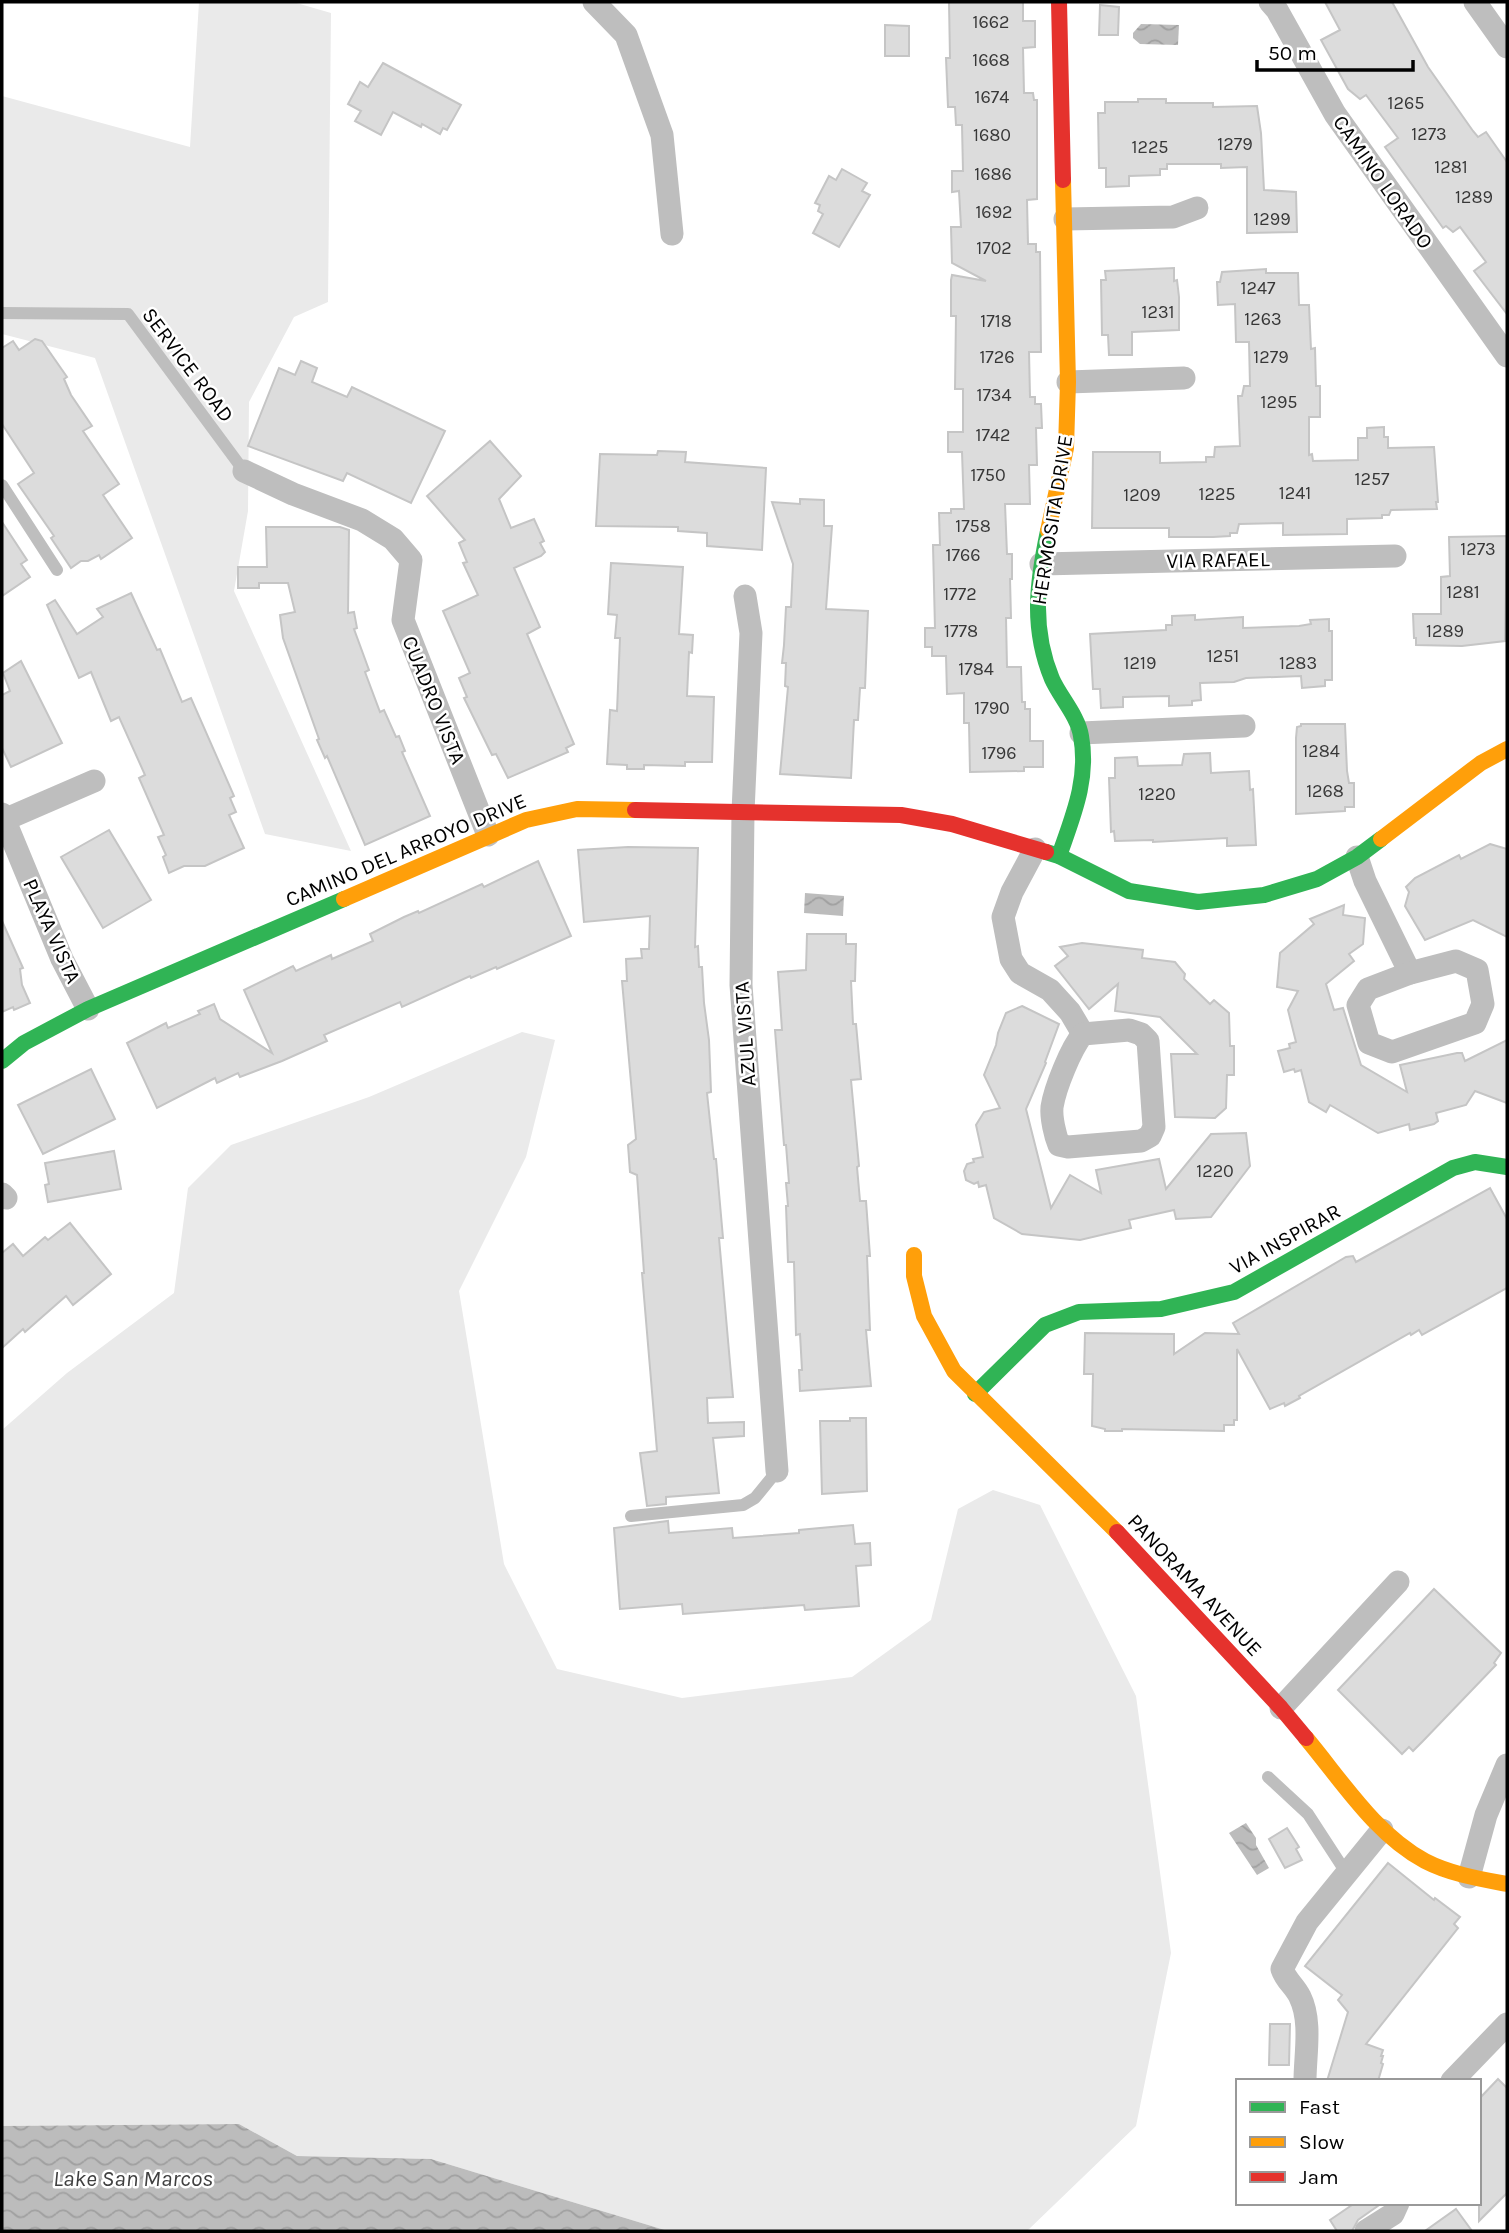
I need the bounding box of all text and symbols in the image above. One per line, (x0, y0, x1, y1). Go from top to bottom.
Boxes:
house number: 1662 (973, 11, 1010, 33)
scale bar (1257, 28, 1413, 72)
text: 50 m (1268, 41, 1317, 65)
house number: 1668 (972, 49, 1010, 71)
house number: 1674 (975, 86, 1009, 108)
house number: 1265 (1388, 92, 1424, 114)
street label: CAMINO LORADO (1328, 111, 1438, 253)
house number: 1273 (1411, 123, 1447, 145)
house number: 1680 (973, 124, 1011, 146)
house number: 1279 (1217, 133, 1253, 155)
house number: 1225 (1132, 136, 1168, 158)
house number: 1281 (1434, 156, 1468, 178)
house number: 1686 (974, 163, 1012, 185)
house number: 1289 (1455, 186, 1493, 208)
house number: 1692 (975, 201, 1013, 223)
house number: 1299 (1253, 208, 1291, 230)
house number: 1702 (976, 237, 1012, 259)
house number: 1247 (1241, 277, 1276, 299)
house number: 1231 (1142, 301, 1174, 323)
street label: SERVICE ROAD (137, 303, 239, 427)
house number: 1263 (1244, 308, 1282, 330)
house number: 1718 (980, 310, 1012, 332)
house number: 1726 (979, 346, 1015, 368)
house number: 1279 (1253, 346, 1289, 368)
house number: 1734 (976, 384, 1012, 406)
house number: 1295 (1261, 391, 1297, 413)
house number: 1742 (976, 424, 1010, 446)
street label: HERMOSITA DRIVE (1027, 433, 1077, 607)
house number: 1750 (970, 464, 1006, 486)
house number: 1257 (1355, 468, 1390, 490)
house number: 1241 (1279, 482, 1311, 504)
house number: 1225 (1199, 483, 1235, 505)
house number: 1209 (1123, 484, 1161, 506)
house number: 1758 (955, 515, 991, 537)
house number: 1273 (1460, 538, 1496, 560)
house number: 1766 (945, 544, 981, 566)
street label: VIA RAFAEL (1166, 547, 1270, 573)
house number: 1281 (1446, 581, 1480, 603)
house number: 1772 (943, 583, 977, 605)
house number: 1778 (944, 620, 978, 642)
house number: 1289 (1426, 620, 1464, 642)
street label: CUADRO VISTA (397, 632, 471, 768)
house number: 1251 (1207, 645, 1239, 667)
house number: 1219 (1124, 652, 1156, 674)
house number: 1283 (1279, 652, 1317, 674)
house number: 1784 (958, 658, 994, 680)
house number: 1790 (974, 697, 1010, 719)
house number: 1284 (1302, 740, 1340, 762)
house number: 1796 (981, 742, 1017, 764)
house number: 1268 (1306, 780, 1344, 802)
house number: 1220 (1138, 783, 1176, 805)
street label: CAMINO DEL ARROYO DRIVE (282, 788, 530, 912)
street label: PLAYA VISTA (18, 875, 86, 987)
street label: AZUL VISTA (729, 981, 761, 1087)
house number: 1220 (1196, 1160, 1234, 1182)
street label: VIA INSPIRAR (1225, 1199, 1345, 1279)
street label: PANORAMA AVENUE (1123, 1509, 1267, 1661)
legend (1236, 2079, 1481, 2205)
text: Fast (1299, 2095, 1340, 2119)
text: Slow (1299, 2130, 1344, 2154)
water label: Lake San Marcos (53, 2165, 213, 2192)
text: Jam (1299, 2165, 1339, 2189)

